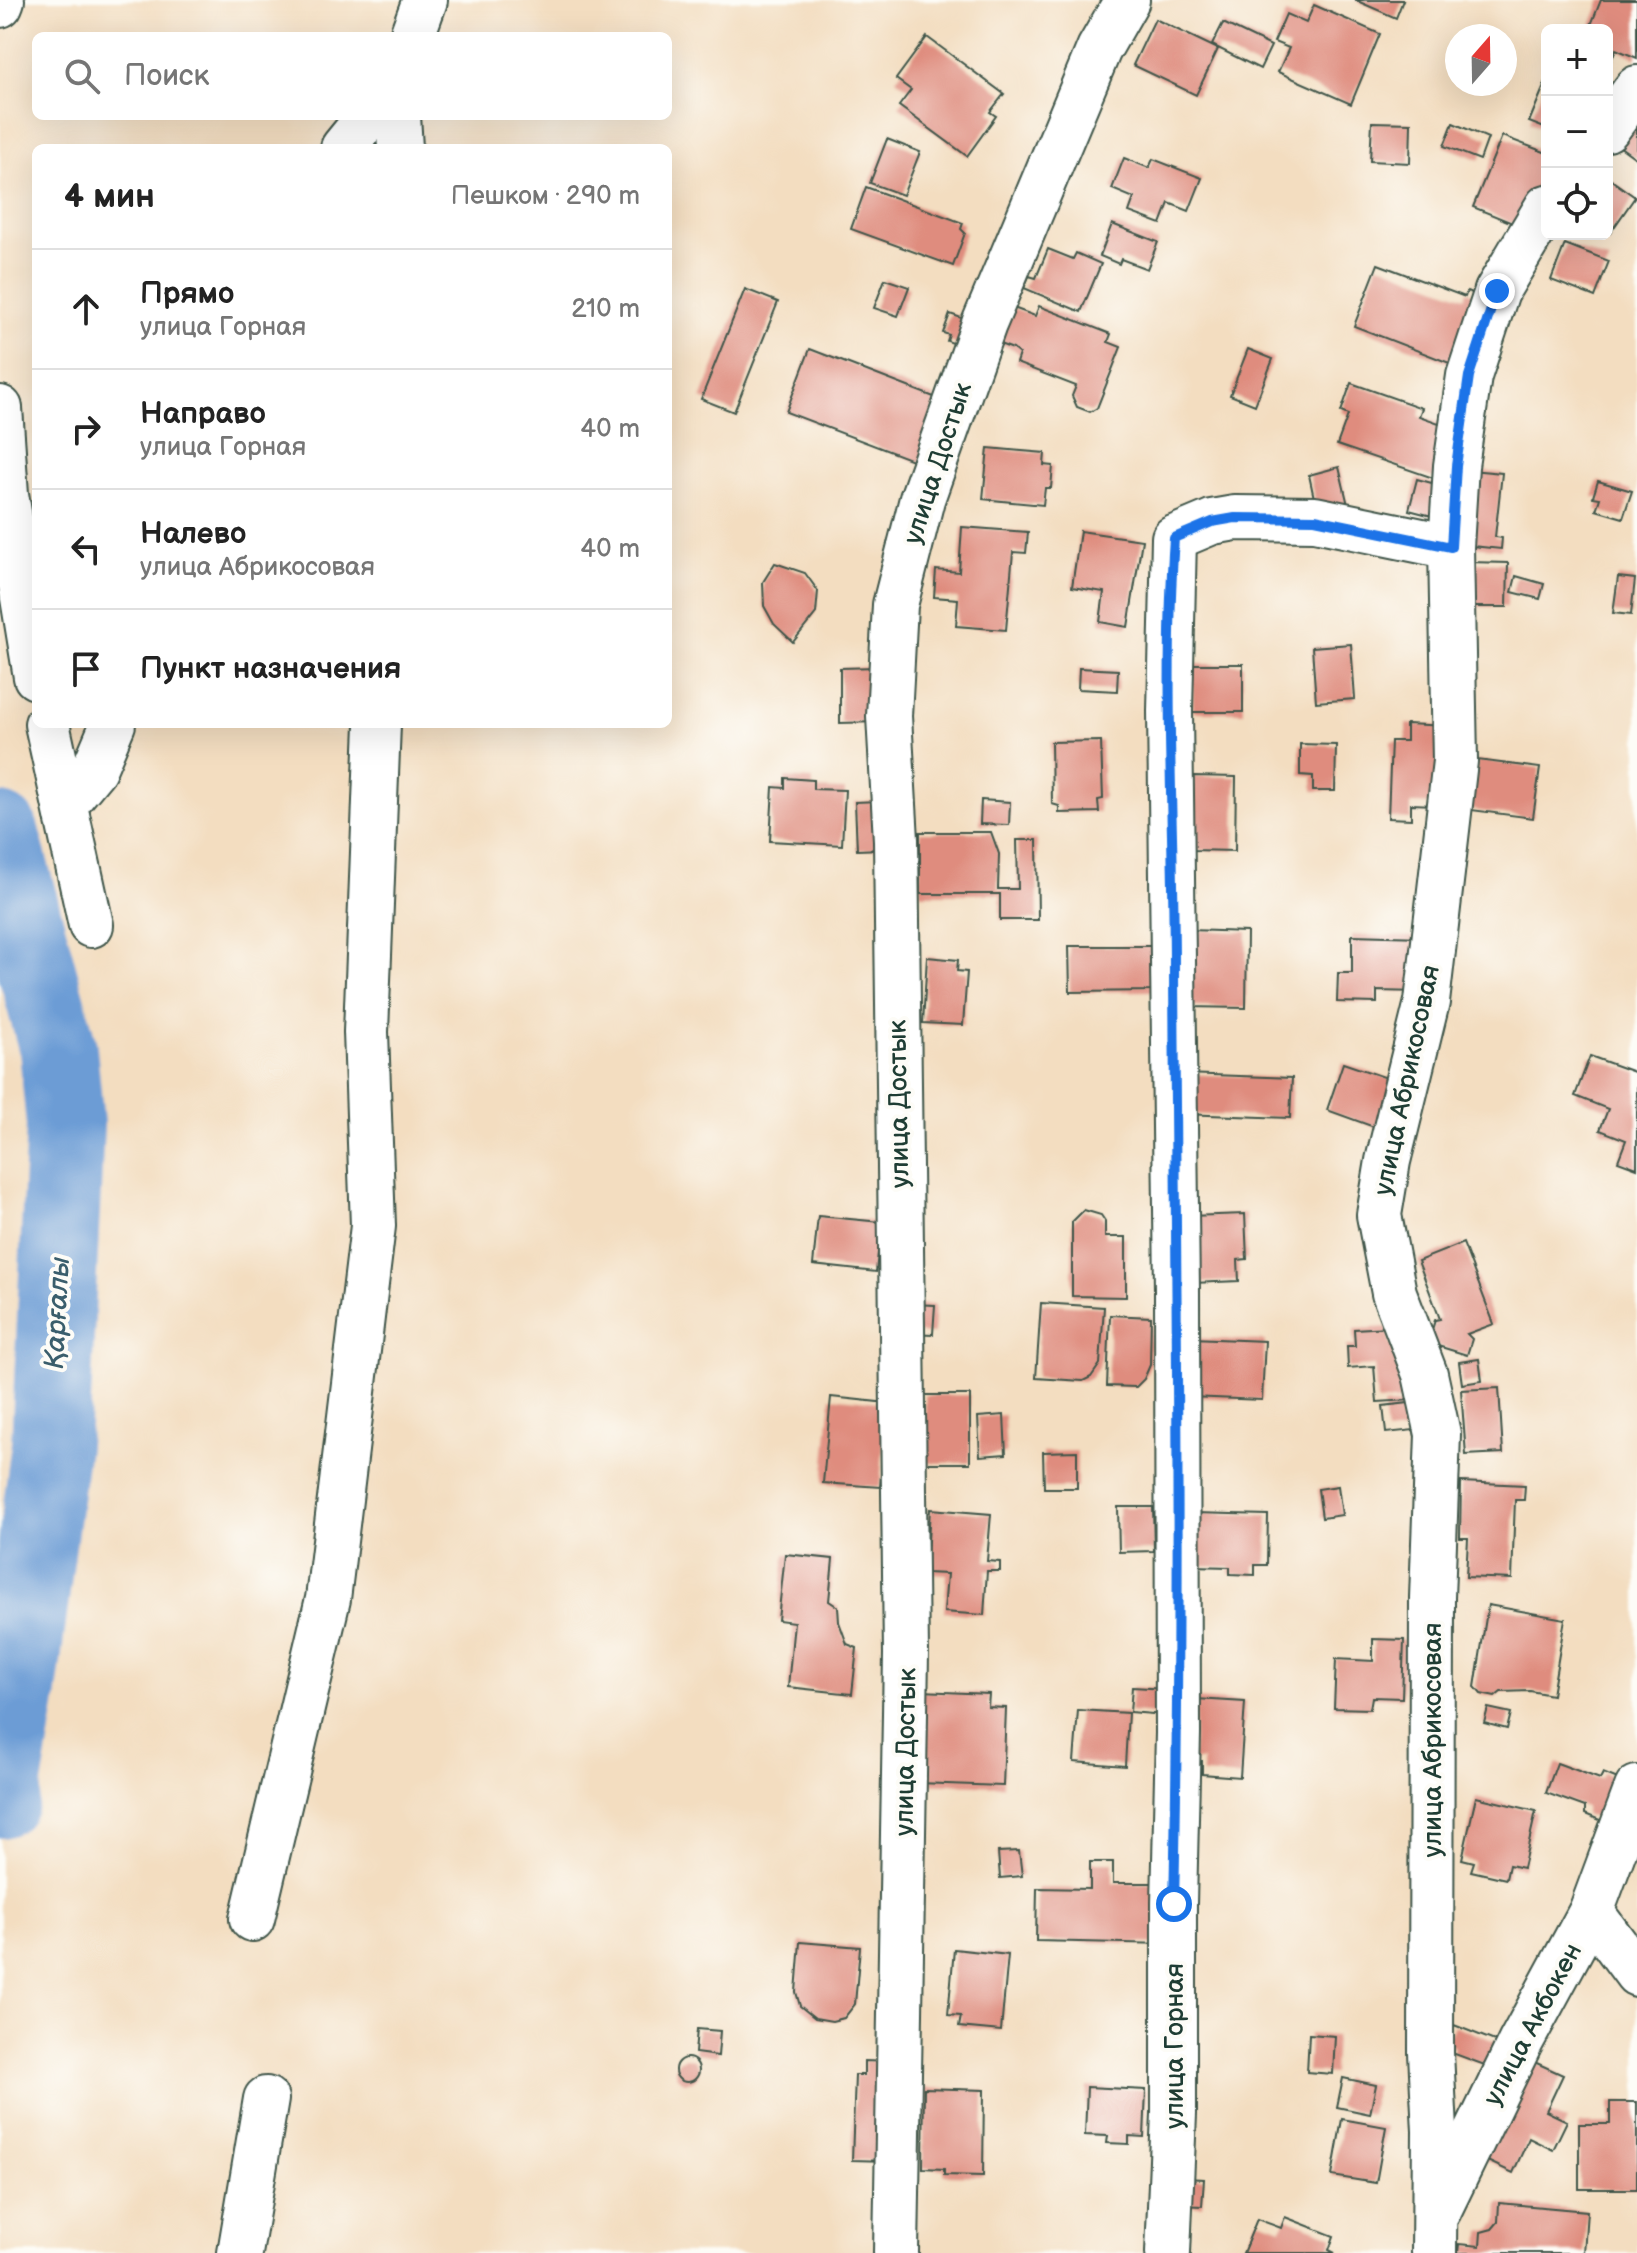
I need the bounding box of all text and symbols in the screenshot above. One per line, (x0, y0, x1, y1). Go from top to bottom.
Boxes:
north arrow (1445, 24, 1517, 96)
map controls (1541, 24, 1613, 240)
button: + (1541, 24, 1613, 96)
search box (32, 32, 672, 120)
icon: search (60, 54, 104, 98)
text: Поиск (124, 58, 210, 94)
button: − (1541, 96, 1613, 168)
button: locate (1541, 168, 1613, 240)
text: 4 мин (64, 176, 155, 217)
text: Пешком · 290 m (451, 181, 640, 212)
route end (1479, 273, 1515, 309)
text: Прямо (140, 276, 234, 312)
icon: ahead (64, 287, 108, 331)
text: 210 m (571, 294, 640, 325)
text: улица Горная (140, 312, 306, 343)
street label: улица Достык (898, 378, 979, 548)
text: Направо (140, 396, 266, 432)
icon: right (64, 407, 108, 451)
text: 40 m (580, 414, 640, 445)
text: улица Горная (140, 432, 306, 463)
text: Налево (140, 516, 246, 552)
icon: left (64, 527, 108, 571)
text: 40 m (580, 534, 640, 565)
text: улица Абрикосовая (140, 552, 375, 583)
icon: arrive (64, 647, 108, 691)
text: Пункт назначения (140, 651, 401, 687)
street label: улица Абрикосовая (1368, 962, 1447, 1198)
street label: улица Достык (883, 1019, 916, 1188)
water label: Қарғалы (38, 1256, 77, 1370)
street label: улица Абрикосовая (1418, 1623, 1449, 1857)
street label: улица Достык (890, 1667, 923, 1836)
route start (1156, 1886, 1192, 1922)
street label: улица Акбокен (1478, 1938, 1589, 2111)
street label: улица Горная (1160, 1963, 1191, 2129)

